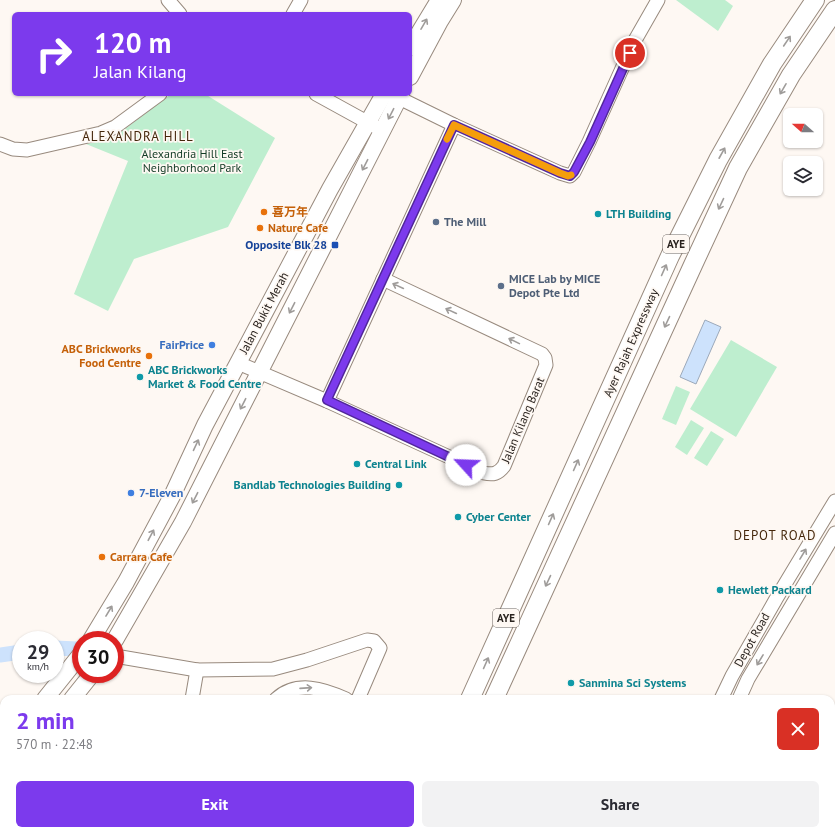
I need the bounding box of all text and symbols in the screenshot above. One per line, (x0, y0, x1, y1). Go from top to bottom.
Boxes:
one-way arrow (421, 18, 429, 30)
text: 120 m (94, 24, 171, 61)
icon: right (28, 28, 80, 80)
pin (613, 36, 647, 70)
one-way arrow (783, 36, 791, 47)
icon: arrive (619, 42, 641, 64)
text: Jalan Kilang (94, 60, 187, 83)
one-way arrow (778, 83, 786, 95)
one-way arrow (387, 108, 394, 120)
north arrow (783, 108, 823, 148)
map controls (783, 108, 823, 196)
district label: ALEXANDRA HILL (82, 128, 194, 145)
park label: Alexandria Hill East Neighborhood Park (142, 146, 242, 175)
one-way arrow (718, 147, 726, 159)
button: layers (783, 156, 823, 196)
one-way arrow (361, 159, 368, 171)
one-way arrow (717, 197, 724, 209)
place label: 喜万年 (272, 204, 308, 219)
place label: LTH Building (606, 206, 671, 221)
marker: 喜万年 (259, 207, 269, 217)
marker: LTH Building (593, 209, 603, 219)
place label: The Mill (444, 214, 487, 229)
marker: The Mill (431, 217, 441, 227)
place label: Nature Cafe (268, 220, 328, 235)
marker: Nature Cafe (255, 223, 265, 233)
road number: AYE (663, 235, 689, 253)
place label: Opposite Blk 28 (245, 237, 327, 252)
marker: Opposite Blk 28 (330, 240, 340, 250)
one-way arrow (661, 264, 668, 276)
street label: Jalan Bukit Merah (235, 269, 291, 357)
place label: MICE Lab by MICE Depot Pte Ltd (509, 271, 600, 300)
marker: MICE Lab by MICE Depot Pte Ltd (496, 281, 506, 291)
one-way arrow (392, 282, 404, 289)
street label: Ayer Rajah Expressway (600, 286, 661, 399)
one-way arrow (288, 301, 295, 313)
one-way arrow (445, 307, 457, 314)
one-way arrow (662, 315, 670, 327)
place label: FairPrice (159, 337, 204, 352)
one-way arrow (508, 337, 520, 344)
marker: FairPrice (207, 340, 217, 350)
place label: ABC Brickworks Food Centre (62, 341, 141, 370)
marker: ABC Brickworks Food Centre (144, 351, 154, 361)
place label: ABC Brickworks Market & Food Centre (148, 362, 261, 391)
marker: ABC Brickworks Market & Food Centre (135, 372, 145, 382)
street label: Jalan Kilang Barat (497, 375, 547, 466)
one-way arrow (239, 398, 246, 410)
one-way arrow (193, 439, 200, 451)
position arrow (445, 444, 487, 486)
place label: Central Link (365, 456, 427, 471)
marker: Central Link (352, 459, 362, 469)
one-way arrow (573, 459, 580, 471)
place label: Bandlab Technologies Building (234, 477, 391, 492)
marker: Bandlab Technologies Building (394, 480, 404, 490)
place label: 7-Eleven (139, 485, 183, 500)
marker: 7-Eleven (126, 488, 136, 498)
one-way arrow (191, 492, 198, 504)
place label: Cyber Center (466, 509, 532, 524)
marker: Cyber Center (453, 512, 463, 522)
one-way arrow (548, 513, 555, 525)
district label: DEPOT ROAD (734, 527, 816, 544)
one-way arrow (148, 529, 155, 541)
one-way arrow (799, 548, 807, 560)
place label: Carrara Cafe (110, 549, 172, 564)
marker: Carrara Cafe (97, 552, 107, 562)
one-way arrow (544, 575, 551, 587)
place label: Hewlett Packard (728, 582, 812, 597)
marker: Hewlett Packard (715, 585, 725, 595)
one-way arrow (105, 605, 113, 617)
road number: AYE (493, 609, 519, 627)
street label: Depot Road (731, 610, 773, 669)
speed limit sign: 30 (72, 631, 124, 683)
text: 29 (27, 639, 49, 665)
one-way arrow (755, 654, 763, 666)
one-way arrow (483, 658, 490, 670)
text: km/h (27, 660, 49, 673)
place label: Sanmina Sci Systems (579, 675, 686, 690)
marker: Sanmina Sci Systems (566, 678, 576, 688)
one-way arrow (299, 684, 312, 691)
text: 2 min (16, 705, 75, 736)
button: close (777, 708, 819, 750)
text: 570 m · 22:48 (16, 736, 93, 753)
button: Exit (16, 781, 414, 827)
button: Share (422, 781, 819, 827)

